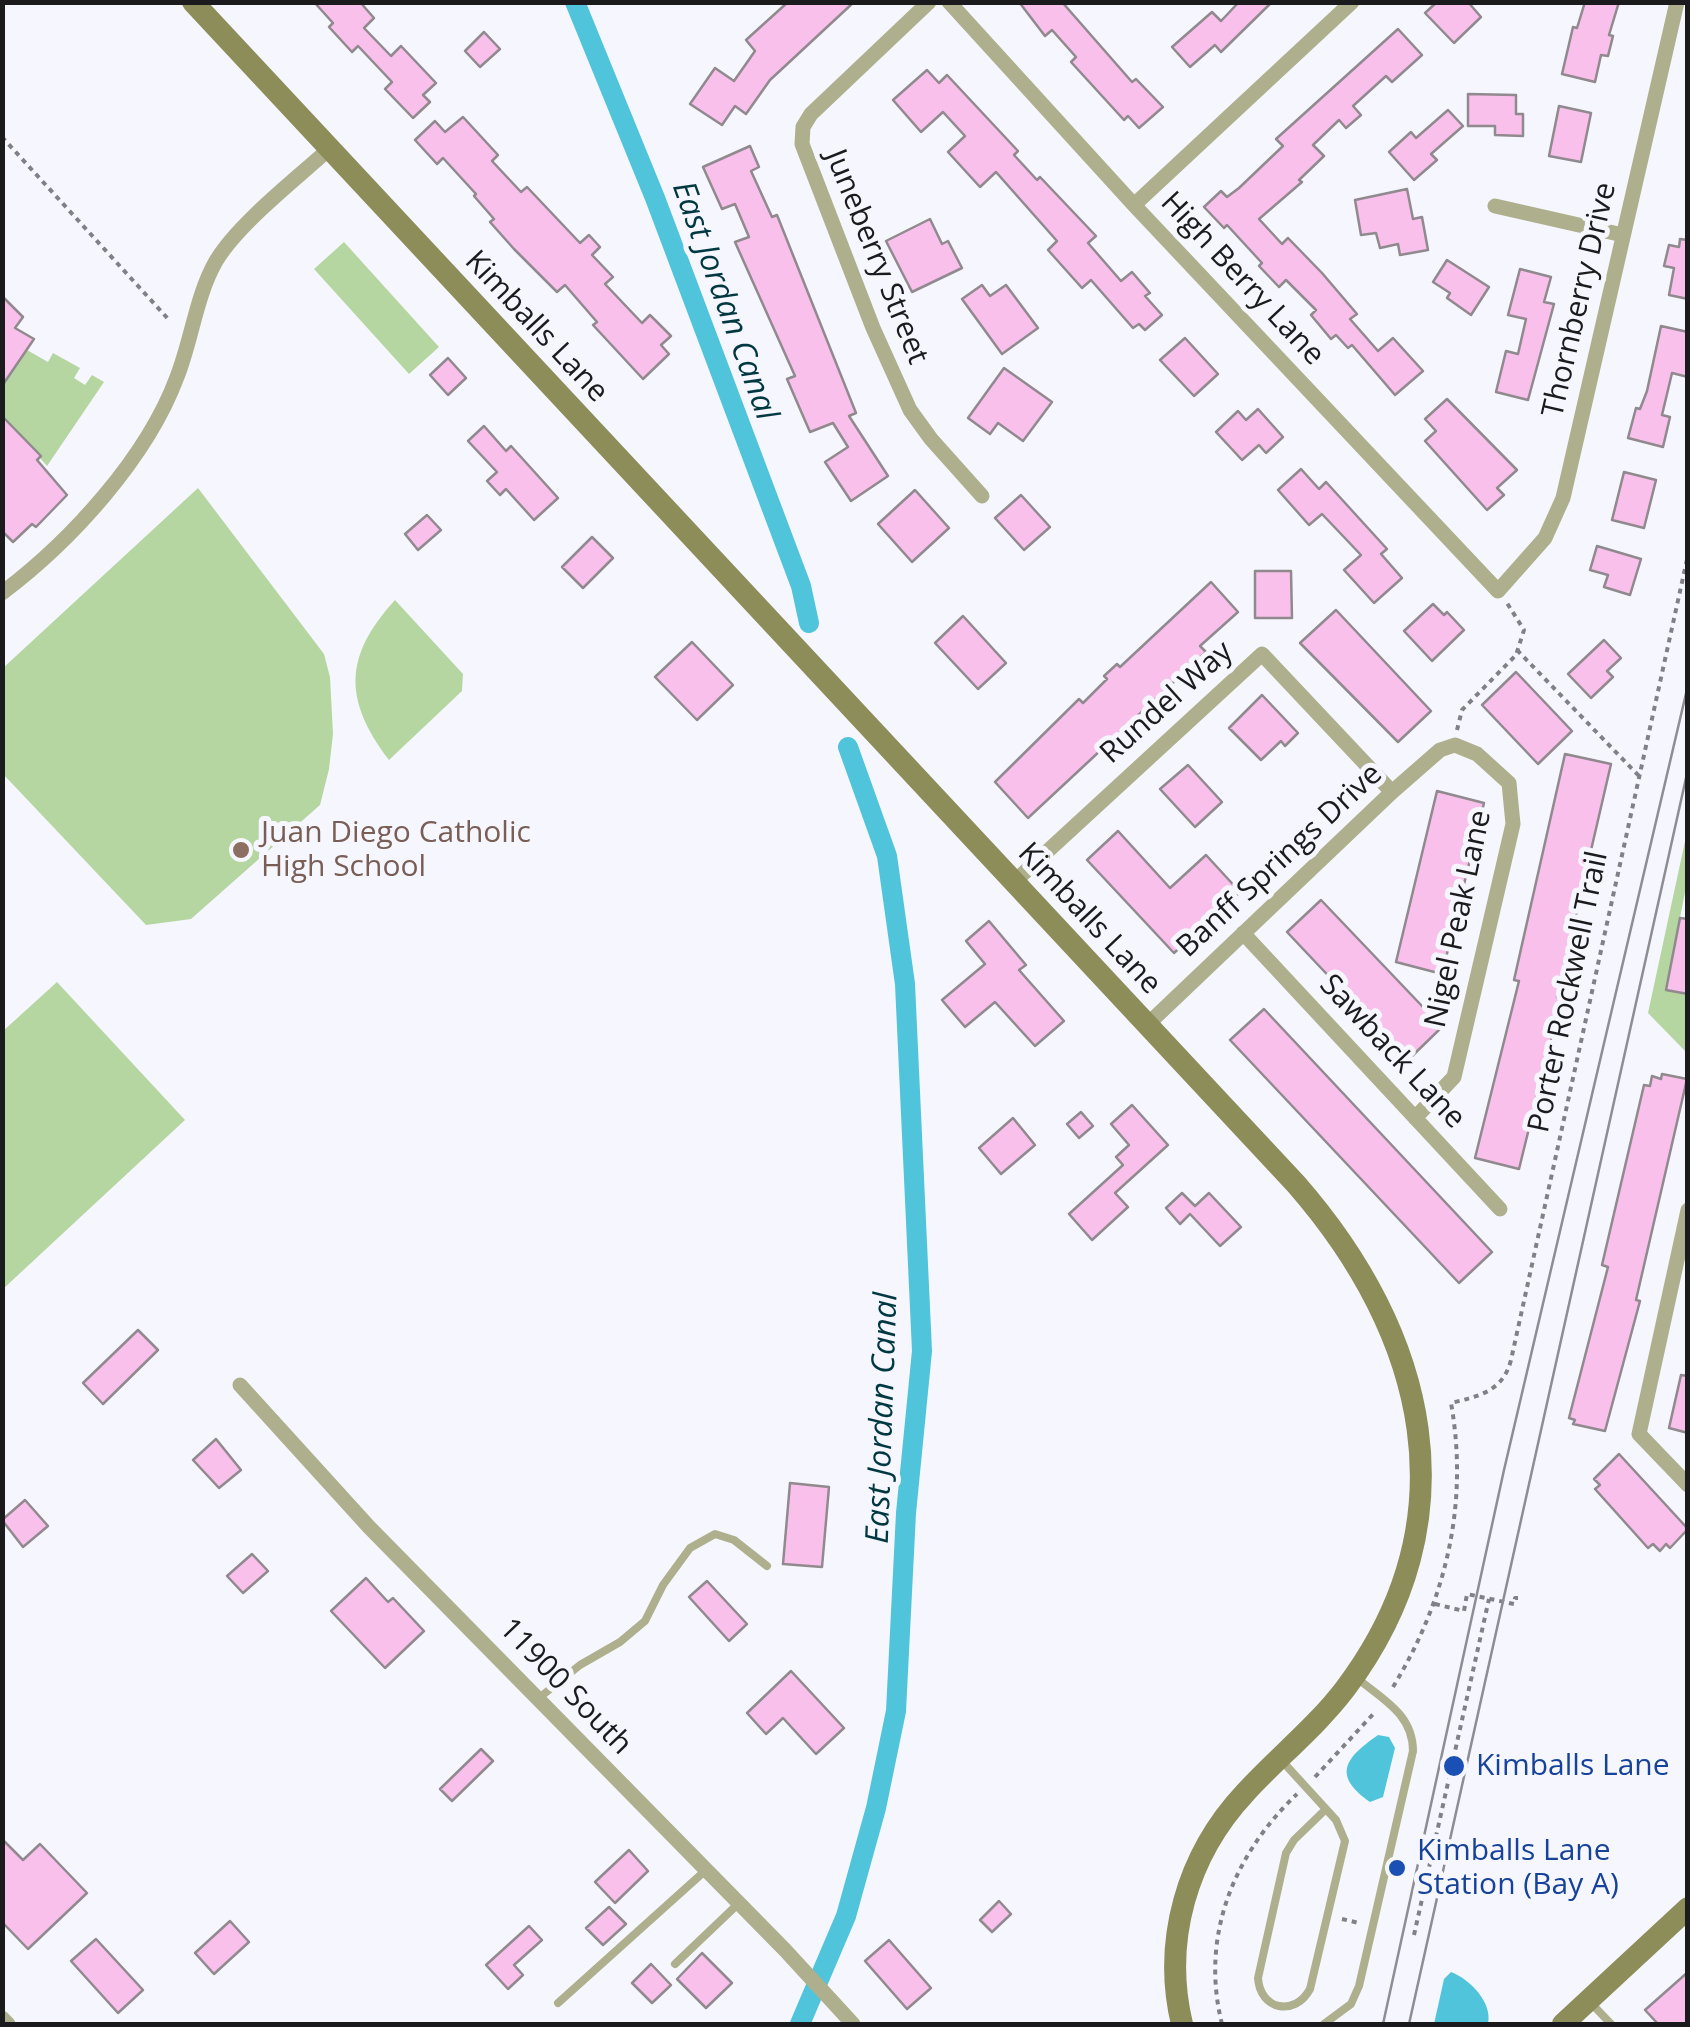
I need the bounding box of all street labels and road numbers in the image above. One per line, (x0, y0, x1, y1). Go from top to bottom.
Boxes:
street label: Juneberry Street (817, 145, 935, 369)
street label: Thornberry Drive (1536, 179, 1624, 421)
street label: High Berry Lane (1153, 185, 1331, 373)
street label: Kimballs Lane (457, 244, 615, 410)
street label: Rundel Way (1094, 634, 1240, 772)
street label: Banff Springs Drive (1170, 757, 1390, 965)
street label: Nigel Peak Lane (1418, 807, 1500, 1031)
street label: Kimballs Lane (1010, 836, 1168, 1002)
street label: Porter Rockwell Trail (1522, 848, 1616, 1136)
street label: Sawback Lane (1312, 968, 1472, 1136)
street label: 11900 South (491, 1611, 639, 1763)

